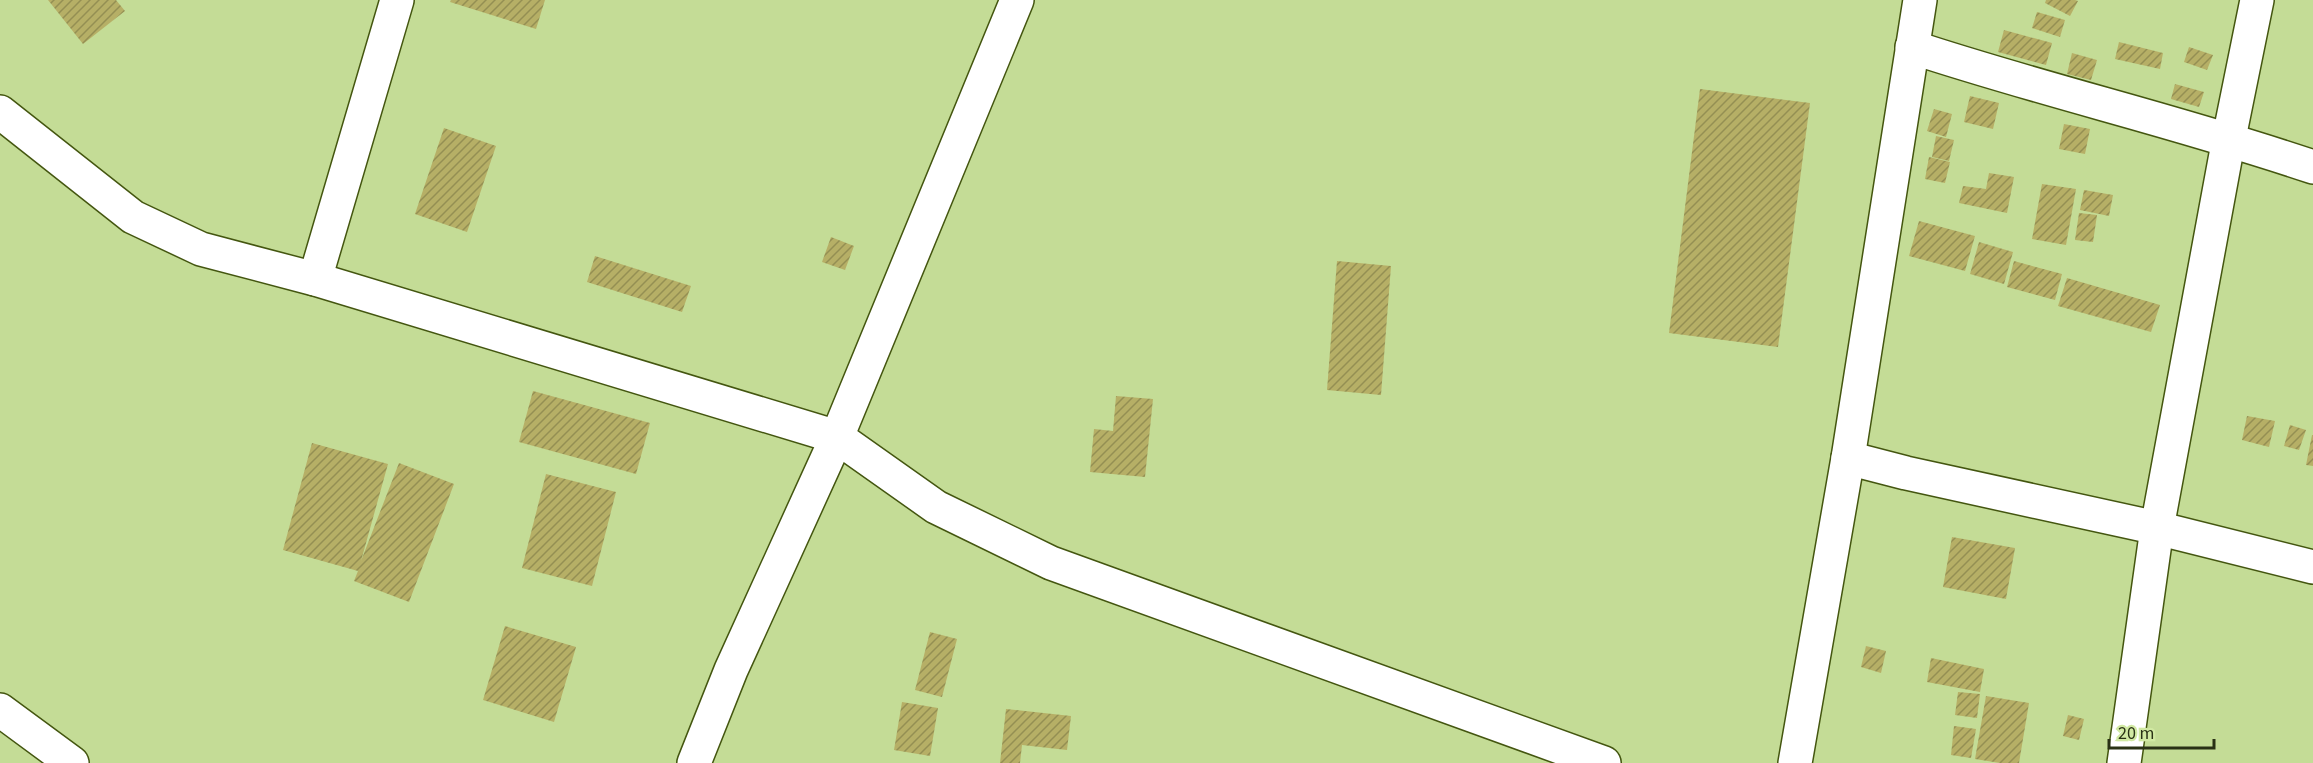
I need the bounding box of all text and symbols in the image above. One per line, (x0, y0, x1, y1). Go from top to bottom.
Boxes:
scale bar (2109, 712, 2214, 750)
text: 20 m (2118, 721, 2154, 746)

